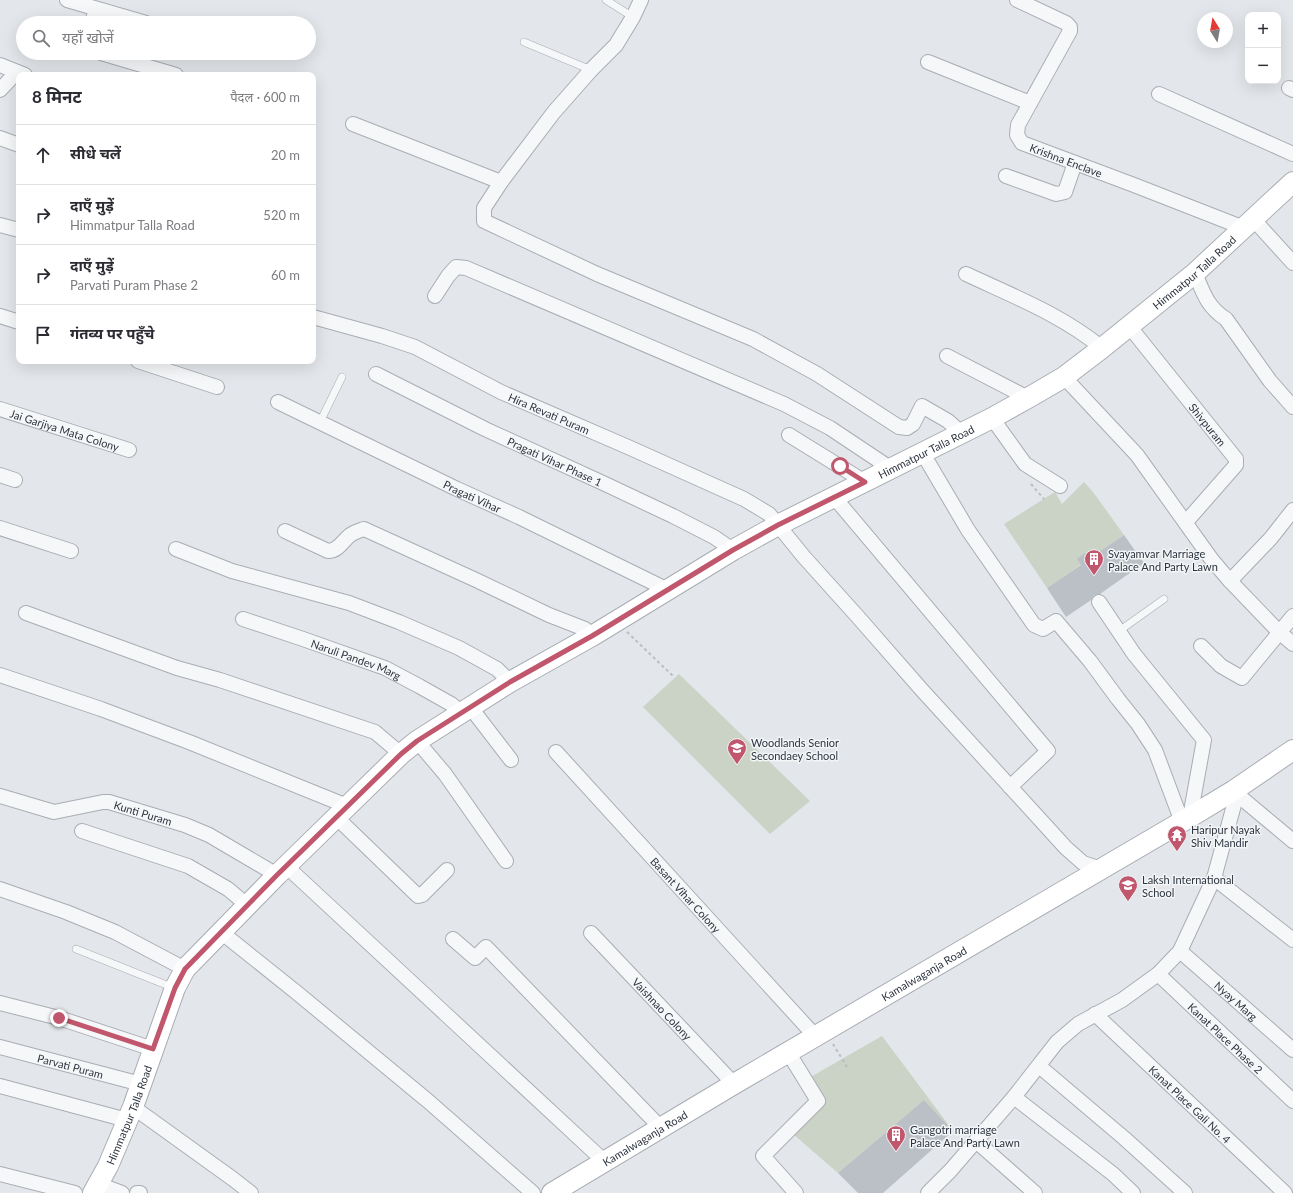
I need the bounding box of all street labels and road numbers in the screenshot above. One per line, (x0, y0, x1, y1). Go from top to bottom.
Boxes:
street label: Krishna Enclave (1028, 140, 1104, 179)
street label: Himmatpur Talla Road (1150, 232, 1238, 311)
street label: Hira Revati Puram (507, 390, 592, 436)
street label: Shivpuram (1187, 400, 1229, 448)
street label: Jai Garjiya Mata Colony (9, 406, 121, 453)
street label: Himmatpur Talla Road (876, 422, 976, 481)
street label: Pragati Vihar Phase 1 (506, 434, 604, 488)
street label: Pragati Vihar (442, 477, 503, 515)
street label: Naruli Pandev Marg (309, 636, 404, 682)
street label: Kunti Puram (113, 797, 174, 827)
street label: Basant Vihar Colony (648, 854, 724, 935)
street label: Kamalwaganja Road (879, 943, 969, 1003)
street label: Vaishnao Colony (630, 975, 695, 1042)
street label: Nyay Marg (1212, 978, 1261, 1023)
street label: Kanat Place Phase 2 (1186, 1000, 1266, 1076)
street label: Parvati Puram (36, 1051, 105, 1080)
street label: Kanat Place Gali No. 4 (1147, 1062, 1234, 1146)
street label: Himmatpur Talla Road (103, 1063, 154, 1166)
street label: Kamalwaganja Road (600, 1107, 689, 1168)

